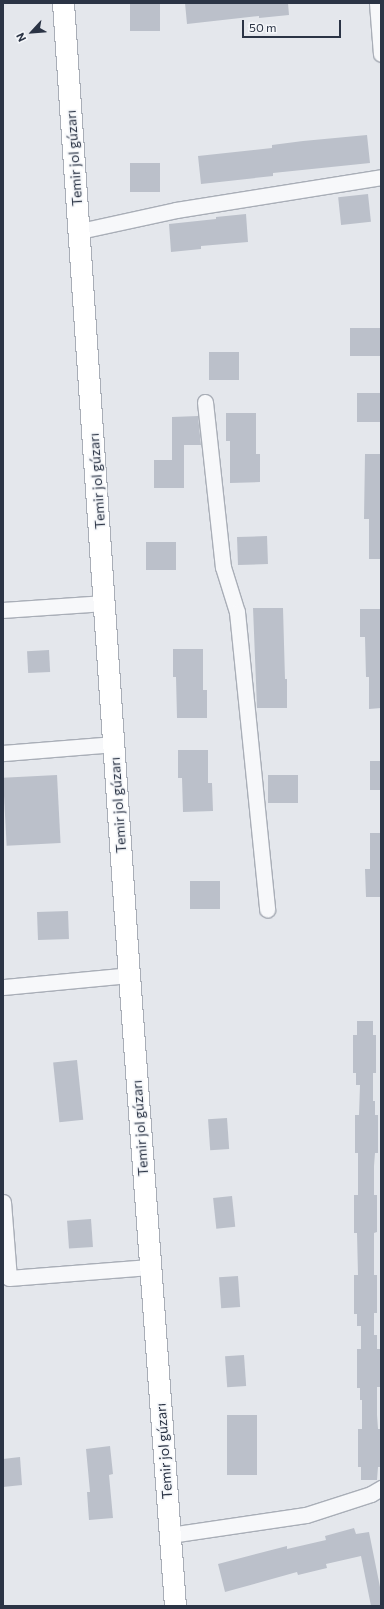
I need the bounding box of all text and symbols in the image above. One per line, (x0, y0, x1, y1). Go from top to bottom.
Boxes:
north arrow (12, 12, 52, 52)
scale bar (244, 12, 343, 38)
text: 50 m (249, 20, 277, 34)
text: N (13, 31, 28, 44)
street label: Temir jol gúzarı (62, 109, 86, 207)
street label: Temir jol gúzarı (85, 432, 109, 530)
street label: Temir jol gúzarı (106, 756, 130, 854)
street label: Temir jol gúzarı (128, 1079, 152, 1177)
street label: Temir jol gúzarı (152, 1402, 176, 1500)

